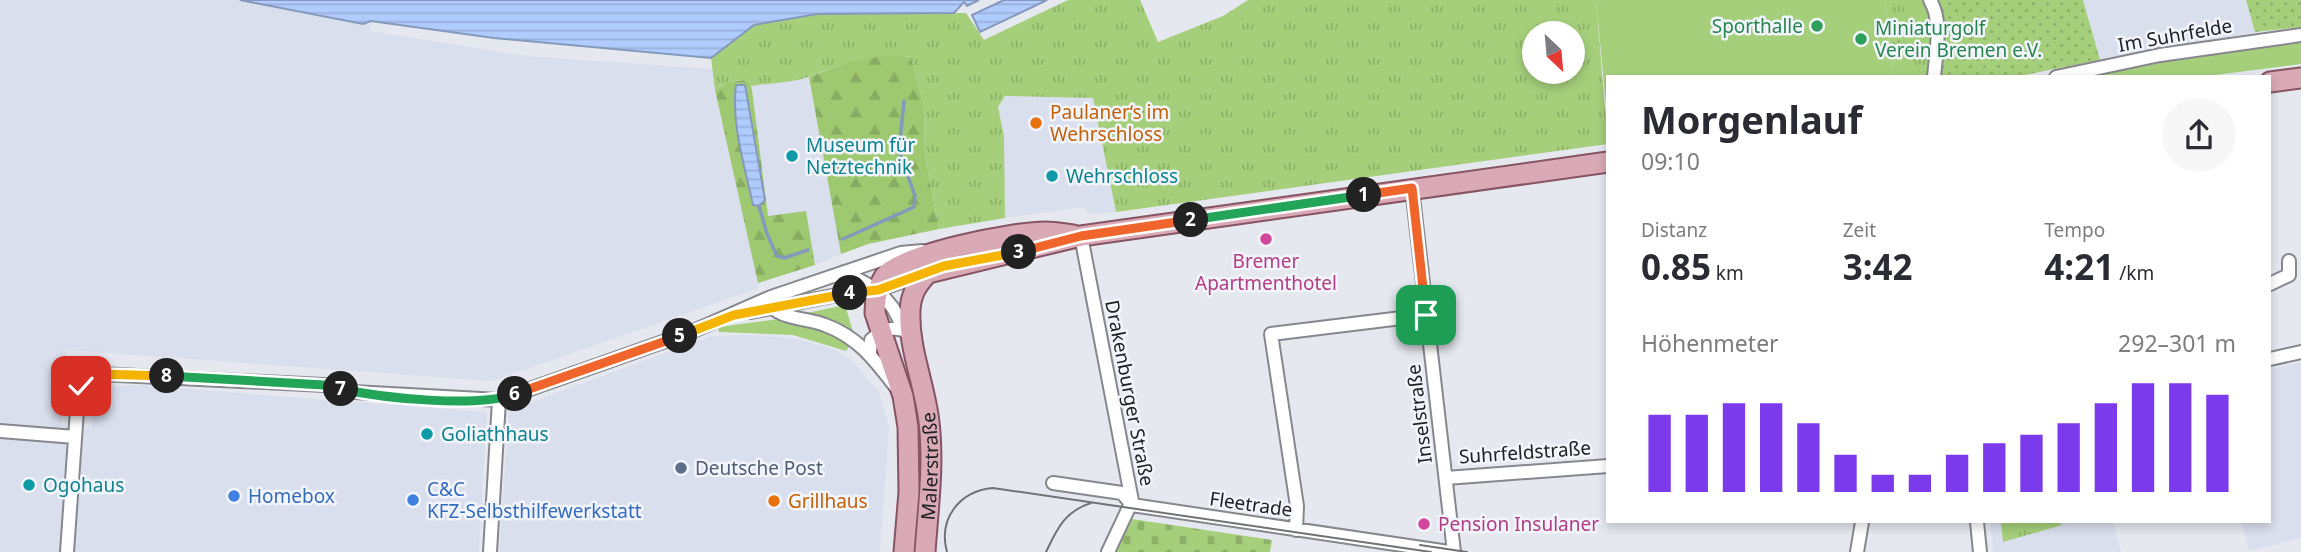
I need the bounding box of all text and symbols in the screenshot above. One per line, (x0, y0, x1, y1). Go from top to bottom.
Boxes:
street label: Im Suhrfelde (2116, 12, 2234, 58)
place label: Sporthalle (1712, 13, 1803, 39)
place label: Miniaturgolf Verein Bremen e.V. (1875, 15, 2042, 63)
marker: Sporthalle (1809, 18, 1825, 34)
north arrow (1522, 21, 1586, 84)
map controls (1522, 21, 1585, 84)
marker: Miniaturgolf Verein Bremen e.V. (1853, 31, 1869, 47)
text: Morgenlauf (1641, 93, 1862, 145)
button: share (2162, 98, 2236, 172)
place label: Paulaner‘s im Wehrschloss (1050, 99, 1169, 147)
marker: Paulaner‘s im Wehrschloss (1028, 115, 1044, 131)
place label: Museum für Netztechnik (806, 132, 916, 180)
text: 09:10 (1641, 145, 1700, 177)
marker: Museum für Netztechnik (784, 148, 800, 164)
place label: Wehrschloss (1066, 163, 1178, 189)
marker: Wehrschloss (1044, 168, 1060, 184)
pin: 1 (1346, 178, 1382, 212)
text: 1 (1358, 181, 1369, 207)
pin: 2 (1174, 202, 1208, 238)
text: 2 (1185, 206, 1196, 232)
text: Distanz (1641, 217, 1707, 243)
text: Zeit (1843, 217, 1876, 243)
text: Tempo (2044, 217, 2105, 243)
marker: Bremer Apartmenthotel (1258, 231, 1274, 247)
pin: 3 (1002, 234, 1036, 270)
text: 3 (1013, 238, 1024, 264)
text: 0.85 (1641, 243, 1711, 290)
text: 3:42 (1843, 243, 1913, 290)
text: 4:21 (2044, 243, 2114, 290)
place label: Bremer Apartmenthotel (1195, 248, 1337, 296)
text: km (1711, 260, 1744, 286)
text: /km (2114, 260, 2154, 286)
pin: 4 (832, 276, 868, 310)
text: 4 (844, 279, 855, 305)
pin (1396, 285, 1456, 345)
icon: arrive (1407, 296, 1445, 334)
street label: Drakenburger Straße (1099, 298, 1161, 488)
pin: 5 (662, 318, 698, 354)
text: 5 (674, 322, 685, 348)
text: Höhenmeter (1641, 327, 1779, 359)
text: 292–301 m (2118, 327, 2236, 359)
pin (51, 356, 111, 416)
pin: 8 (150, 358, 184, 394)
text: 8 (161, 362, 172, 388)
street label: Inselstraße (1400, 363, 1438, 465)
icon: check (62, 367, 100, 405)
pin: 7 (324, 372, 358, 406)
text: 7 (335, 375, 346, 401)
pin: 6 (498, 376, 532, 412)
text: 6 (509, 380, 520, 406)
street label: Malerstraße (915, 411, 944, 521)
place label: Goliathhaus (441, 421, 549, 447)
marker: Goliathhaus (419, 426, 435, 442)
street label: Suhrfeldstraße (1458, 434, 1592, 470)
place label: Deutsche Post (695, 455, 823, 481)
marker: Deutsche Post (673, 460, 689, 476)
place label: Ogohaus (43, 472, 124, 498)
place label: C&C KFZ-Selbsthilfewerkstatt (427, 476, 642, 524)
marker: Ogohaus (21, 477, 37, 493)
place label: Homebox (248, 483, 335, 509)
street label: Fleetrade (1208, 485, 1294, 523)
marker: Homebox (226, 488, 242, 504)
place label: Grillhaus (788, 488, 868, 514)
marker: C&C KFZ-Selbsthilfewerkstatt (405, 492, 421, 508)
marker: Grillhaus (766, 493, 782, 509)
place label: Pension Insulaner (1438, 511, 1599, 537)
marker: Pension Insulaner (1416, 516, 1432, 532)

